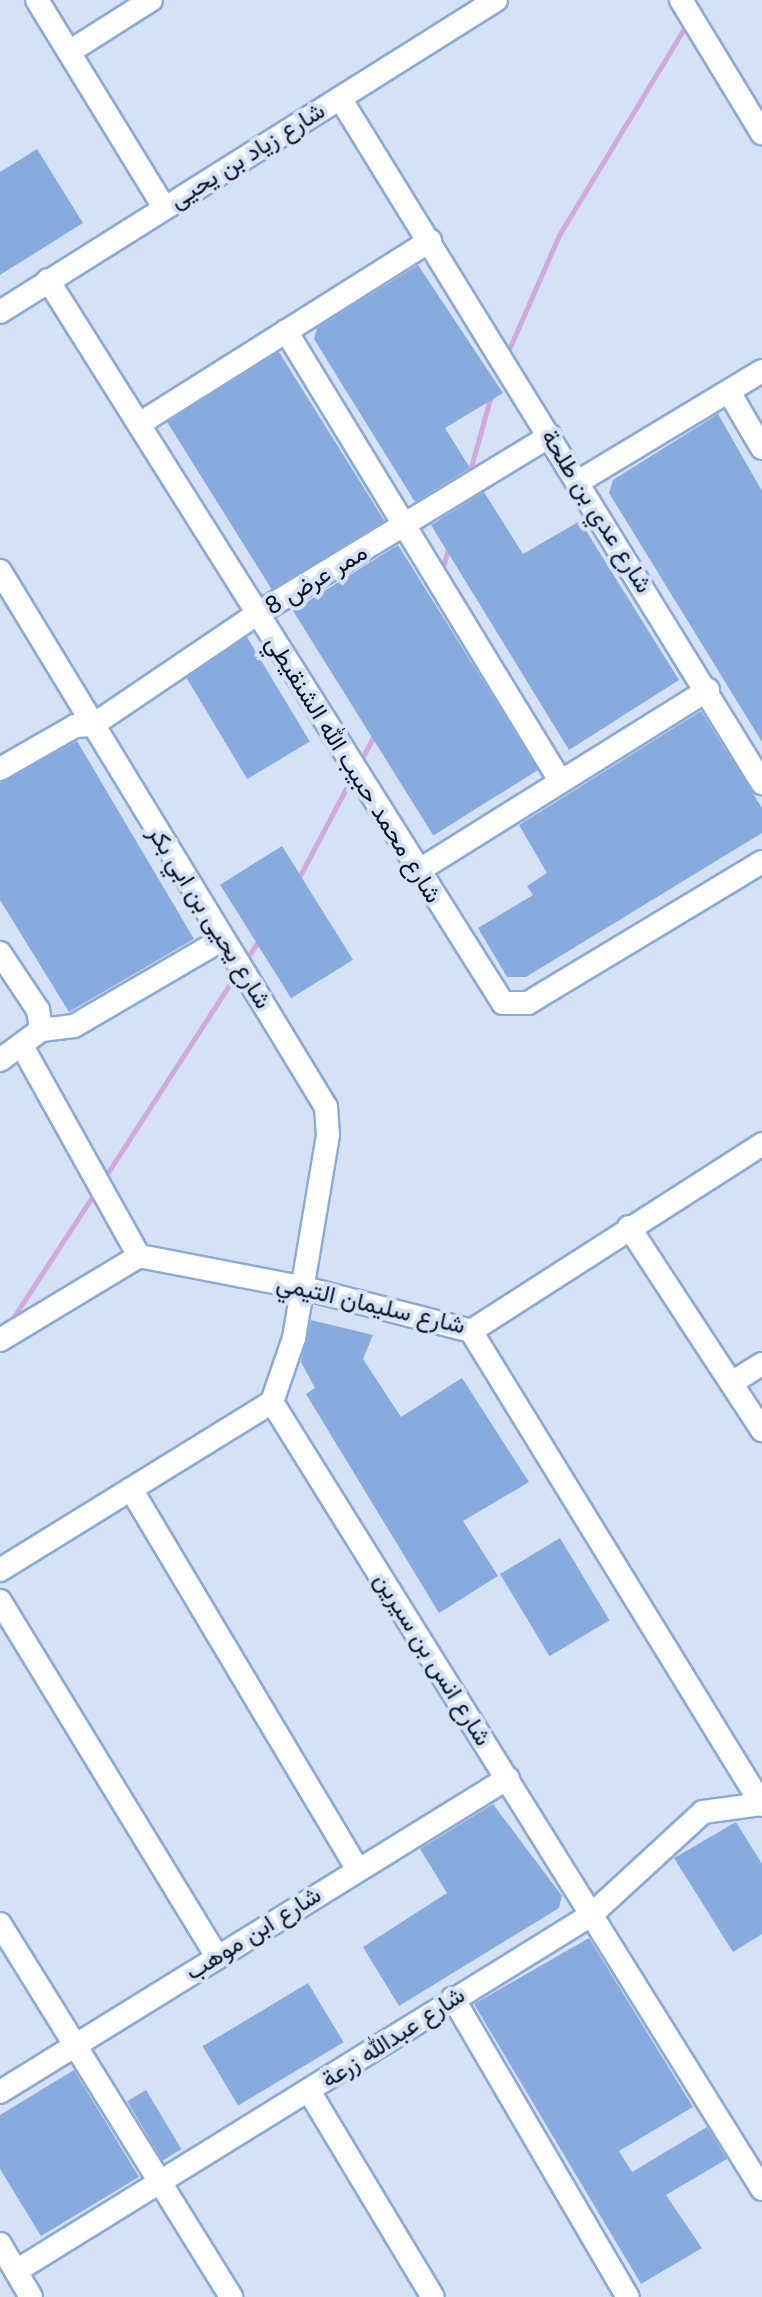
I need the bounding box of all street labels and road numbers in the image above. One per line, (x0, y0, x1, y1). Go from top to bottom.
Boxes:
street label: شارع زياد بن يحيى (164, 96, 330, 214)
street label: شارع عدي بن طلحة (535, 424, 659, 598)
street label: ممر عرض 8 (260, 537, 372, 621)
street label: شارع محمد حبيب الله الشنقيطي (260, 630, 448, 908)
street label: شارع يحيى بن ابي بكر (142, 820, 278, 1014)
street label: شارع سليمان التيمي (274, 1268, 468, 1340)
street label: شارع انس بن سيرين (368, 1567, 498, 1751)
street label: شارع ابن موهب (180, 1880, 326, 1986)
street label: شارع عبدالله زرعة (316, 1980, 470, 2094)

